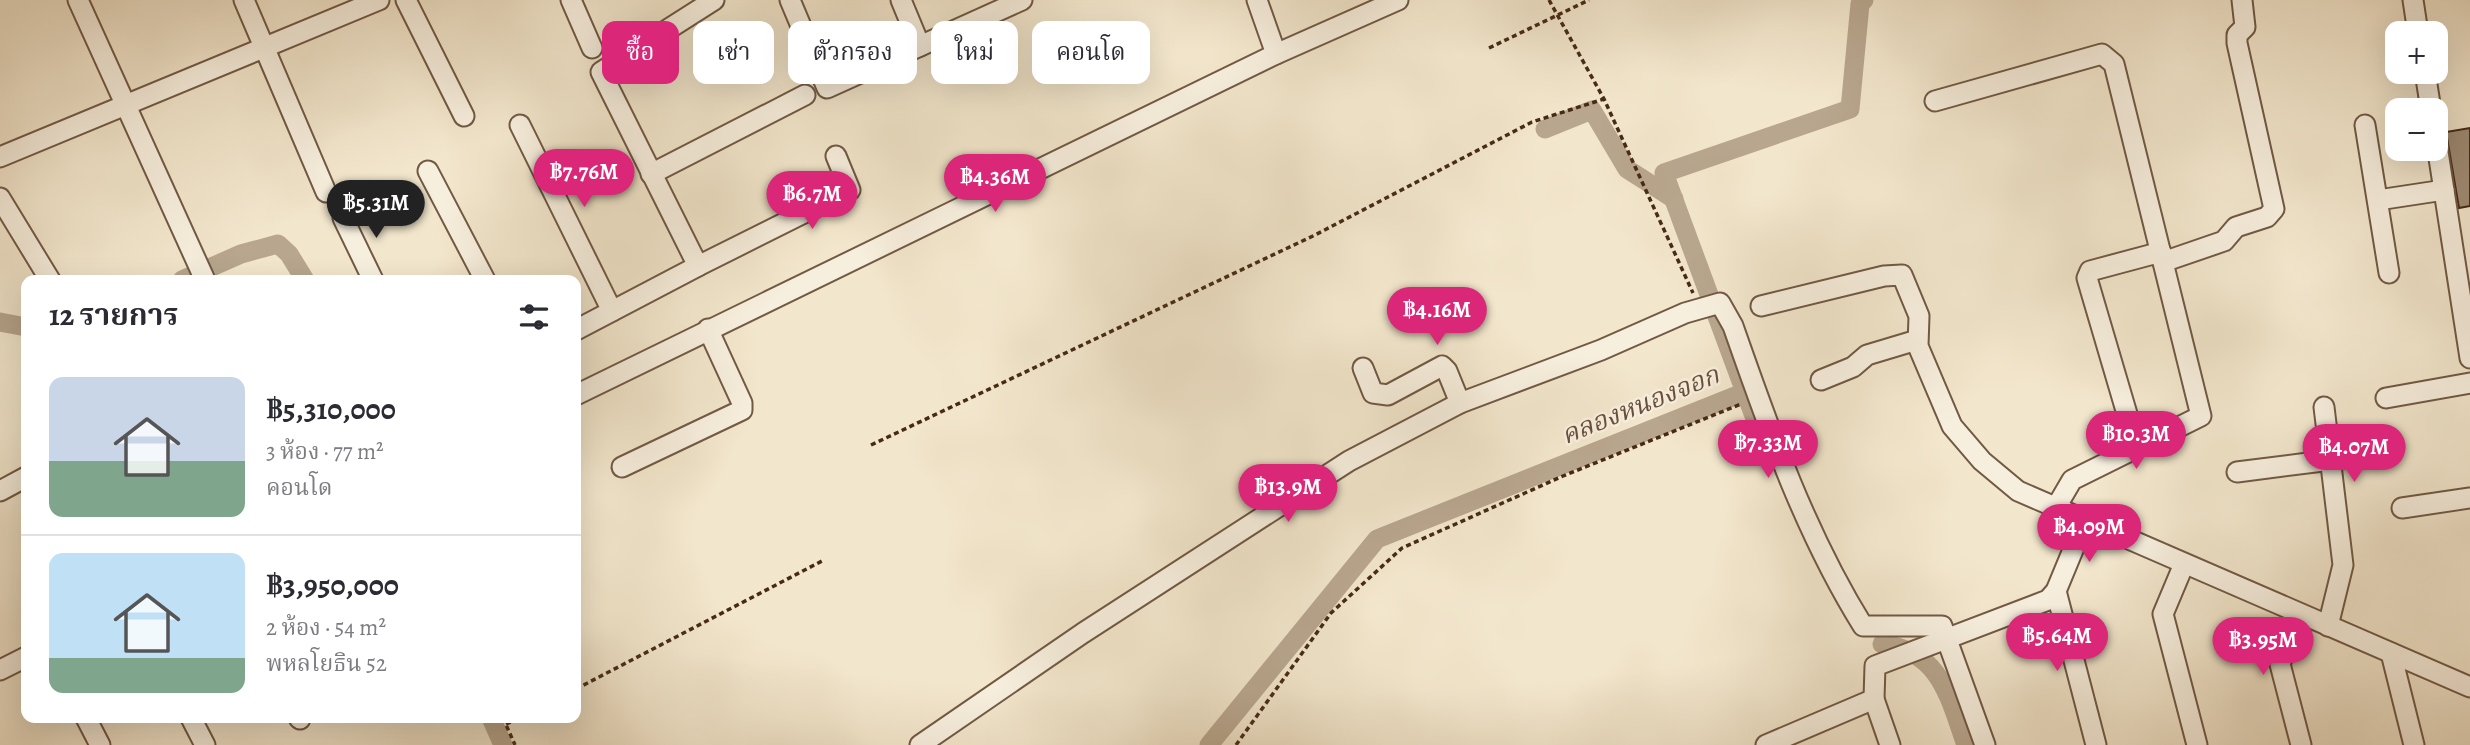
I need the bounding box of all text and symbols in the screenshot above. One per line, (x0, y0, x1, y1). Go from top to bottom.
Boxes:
chip: ซื้อ (602, 21, 679, 84)
chip: เช่า (693, 21, 774, 84)
chip: ตัวกรอง (788, 21, 917, 84)
chip: ใหม่ (931, 21, 1018, 84)
chip: คอนโด (1032, 21, 1150, 84)
map controls (2385, 21, 2448, 161)
button: + (2385, 21, 2448, 84)
button: − (2385, 98, 2448, 161)
pin: ฿7.76M (527, 150, 641, 209)
pin: ฿4.36M (938, 154, 1052, 214)
text: ฿7.76M (550, 156, 618, 187)
text: ฿4.36M (960, 161, 1030, 192)
pin: ฿6.7M (763, 172, 861, 231)
text: ฿6.7M (782, 178, 842, 209)
pin: ฿5.31M (319, 180, 433, 240)
text: ฿5.31M (343, 187, 409, 218)
pin: ฿4.16M (1380, 288, 1494, 347)
text: ฿4.16M (1403, 294, 1471, 325)
text: 12 รายการ (49, 295, 178, 335)
icon: filters (515, 298, 553, 336)
water label: คลองหนองจอก (1556, 357, 1725, 453)
text: ฿5,310,000 (266, 389, 396, 429)
icon: home (105, 405, 189, 489)
pin: ฿10.3M (2079, 412, 2193, 471)
text: ฿10.3M (2102, 418, 2170, 449)
pin: ฿7.33M (1711, 420, 1825, 480)
pin: ฿4.07M (2297, 424, 2411, 484)
text: ฿7.33M (1734, 427, 1802, 458)
text: ฿4.07M (2319, 431, 2389, 462)
text: 3 ห้อง · 77 m² (266, 436, 384, 467)
pin: ฿13.9M (1231, 464, 1345, 524)
text: ฿13.9M (1254, 471, 1322, 502)
text: คอนโด (266, 472, 333, 503)
pin: ฿4.09M (2032, 504, 2146, 564)
text: ฿4.09M (2053, 511, 2125, 542)
text: ฿3,950,000 (266, 565, 399, 605)
icon: home (105, 581, 189, 665)
text: 2 ห้อง · 54 m² (266, 612, 386, 643)
pin: ฿5.64M (2000, 614, 2114, 673)
pin: ฿3.95M (2206, 618, 2320, 677)
text: ฿5.64M (2022, 620, 2092, 651)
text: ฿3.95M (2229, 624, 2297, 655)
text: พหลโยธิน 52 (266, 648, 387, 679)

